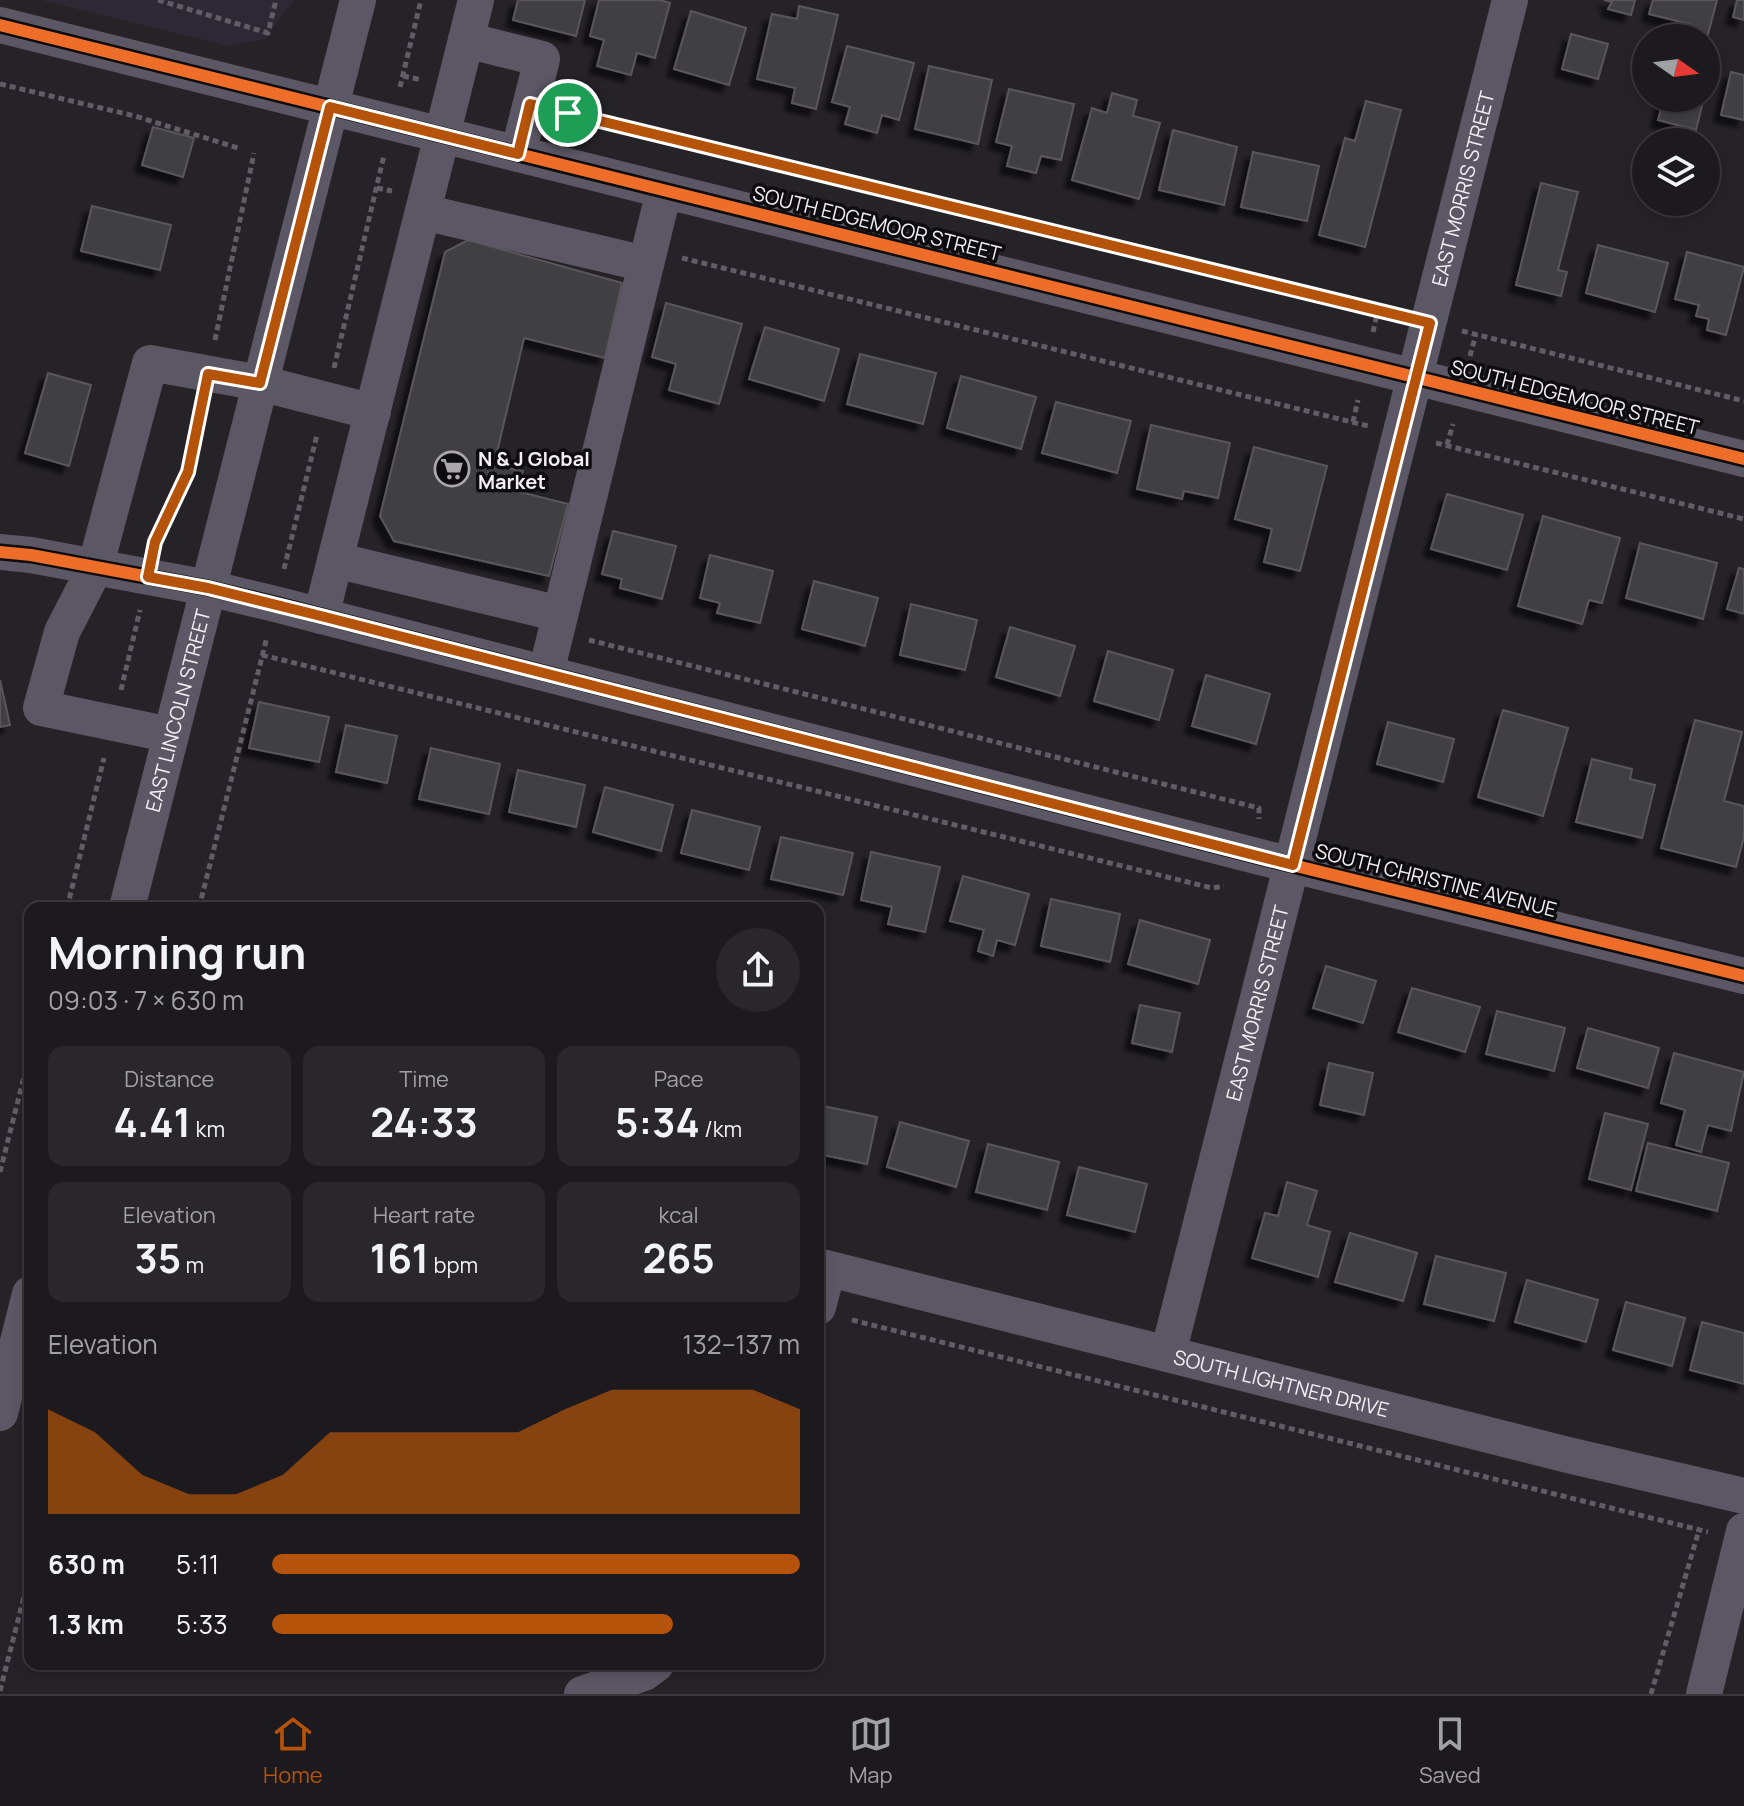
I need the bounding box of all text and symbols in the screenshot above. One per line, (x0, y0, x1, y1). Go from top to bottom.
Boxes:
north arrow (1632, 24, 1720, 112)
map controls (1632, 24, 1720, 216)
pin (534, 79, 602, 147)
street label: EAST MORRIS STREET (1425, 88, 1500, 289)
icon: arrive (546, 91, 590, 135)
button: layers (1632, 128, 1720, 216)
street label: SOUTH EDGEMOOR STREET (750, 179, 1004, 267)
street label: SOUTH EDGEMOOR STREET (1448, 353, 1702, 441)
place label: N & J Global Market (478, 445, 590, 495)
supermarket icon: N & J Global Market (433, 450, 471, 488)
street label: EAST LINCOLN STREET (139, 606, 216, 815)
street label: SOUTH CHRISTINE AVENUE (1313, 837, 1559, 923)
street label: EAST MORRIS STREET (1219, 902, 1294, 1104)
text: Morning run (48, 922, 306, 982)
button: share (716, 928, 800, 1012)
text: 09:03 · 7 × 630 m (48, 982, 244, 1018)
text: Distance (124, 1064, 214, 1094)
text: Time (399, 1064, 449, 1094)
text: Pace (654, 1064, 704, 1094)
text: 4.41 (114, 1094, 191, 1149)
text: 24:33 (370, 1094, 478, 1149)
text: 5:34 (615, 1094, 700, 1149)
text: km (191, 1114, 225, 1144)
text: /km (700, 1114, 742, 1144)
text: Elevation (123, 1200, 216, 1230)
text: Heart rate (373, 1200, 475, 1230)
text: kcal (659, 1200, 699, 1230)
text: 35 (134, 1230, 181, 1285)
text: 161 (370, 1230, 429, 1285)
text: 265 (643, 1230, 715, 1285)
text: m (181, 1250, 204, 1280)
text: bpm (429, 1250, 478, 1280)
text: Elevation (48, 1326, 158, 1362)
text: 132–137 m (682, 1326, 800, 1362)
street label: SOUTH LIGHTNER DRIVE (1171, 1343, 1392, 1423)
text: 630 m (48, 1546, 125, 1582)
text: 5:11 (176, 1546, 219, 1582)
text: 1.3 km (48, 1606, 124, 1642)
text: 5:33 (176, 1606, 228, 1642)
tab: Home (263, 1712, 323, 1790)
tab: Map (849, 1712, 893, 1790)
tab: Saved (1419, 1712, 1481, 1790)

